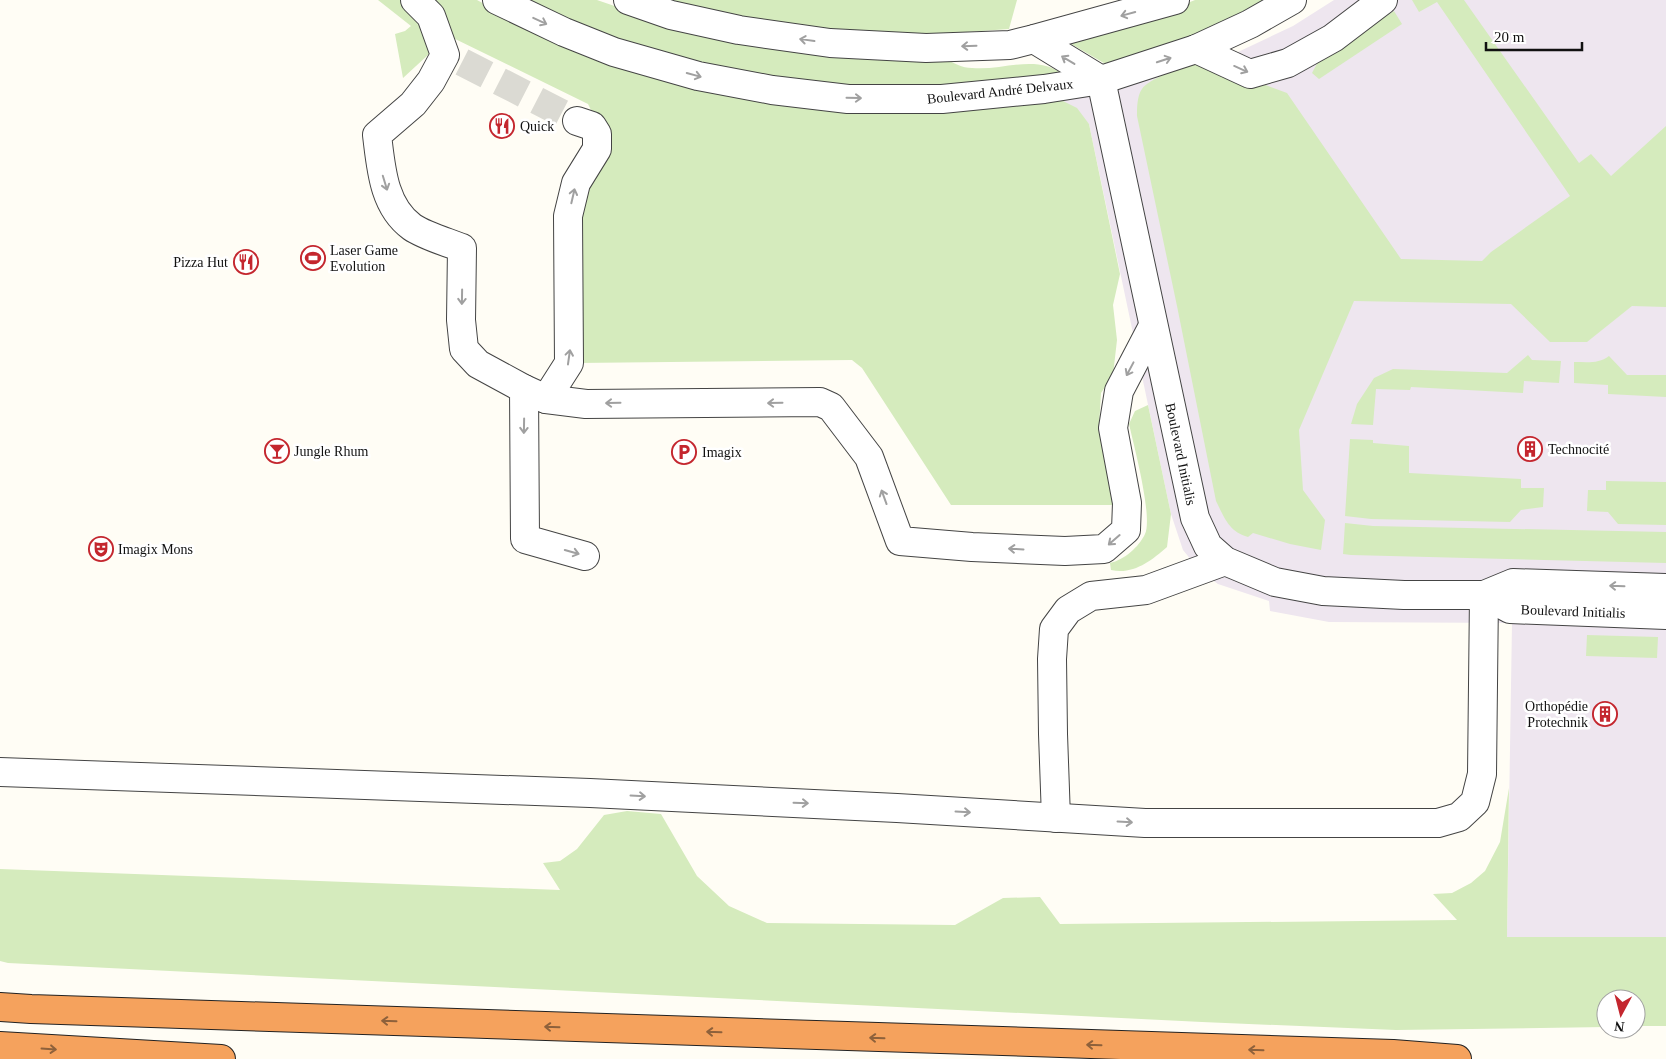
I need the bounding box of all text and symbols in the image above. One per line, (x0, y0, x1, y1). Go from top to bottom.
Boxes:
one-way arrow (1120, 9, 1136, 19)
one-way arrow (532, 17, 547, 27)
scale bar (1486, 20, 1582, 52)
text: 20 m (1494, 29, 1525, 45)
one-way arrow (800, 34, 816, 44)
one-way arrow (962, 41, 978, 51)
one-way arrow (1061, 54, 1075, 64)
one-way arrow (1156, 54, 1172, 64)
one-way arrow (1233, 65, 1248, 75)
one-way arrow (685, 71, 701, 80)
street label: Boulevard André Delvaux (926, 76, 1074, 107)
one-way arrow (846, 94, 862, 103)
restaurant icon: Quick (489, 113, 515, 139)
place label: Quick (520, 119, 554, 134)
one-way arrow (380, 175, 390, 191)
one-way arrow (569, 188, 578, 204)
place label: Laser Game Evolution (330, 243, 398, 274)
sports icon: Laser Game Evolution (300, 245, 326, 271)
restaurant icon: Pizza Hut (233, 249, 259, 275)
place label: Pizza Hut (173, 255, 228, 270)
one-way arrow (457, 288, 467, 305)
one-way arrow (564, 350, 574, 366)
one-way arrow (1125, 362, 1135, 377)
one-way arrow (605, 398, 622, 408)
one-way arrow (768, 398, 784, 408)
street label: Boulevard Initialis (1162, 401, 1199, 507)
one-way arrow (519, 417, 528, 433)
building icon: Technocité (1517, 436, 1543, 462)
bar icon: Jungle Rhum (264, 438, 290, 464)
parking icon: Imagix (671, 439, 697, 465)
place label: Technocité (1548, 442, 1609, 457)
place label: Jungle Rhum (294, 444, 368, 459)
place label: Imagix (702, 445, 742, 460)
one-way arrow (879, 490, 888, 506)
one-way arrow (1108, 534, 1121, 545)
theatre icon: Imagix Mons (88, 536, 114, 562)
place label: Imagix Mons (118, 542, 193, 557)
one-way arrow (1008, 545, 1024, 554)
one-way arrow (563, 548, 579, 558)
one-way arrow (1610, 582, 1626, 591)
street label: Boulevard Initialis (1520, 602, 1626, 621)
place label: Orthopédie Protechnik (1525, 699, 1588, 730)
building icon: Orthopédie Protechnik (1592, 701, 1618, 727)
one-way arrow (630, 791, 646, 800)
one-way arrow (792, 799, 808, 808)
one-way arrow (955, 807, 971, 816)
one-way arrow (1117, 817, 1133, 826)
north arrow (1596, 989, 1646, 1039)
one-way arrow (382, 1017, 398, 1026)
text: N (1614, 1018, 1625, 1034)
one-way arrow (544, 1022, 560, 1031)
one-way arrow (706, 1028, 722, 1037)
one-way arrow (869, 1033, 885, 1042)
one-way arrow (1086, 1040, 1102, 1049)
one-way arrow (40, 1045, 56, 1054)
one-way arrow (1249, 1045, 1265, 1055)

